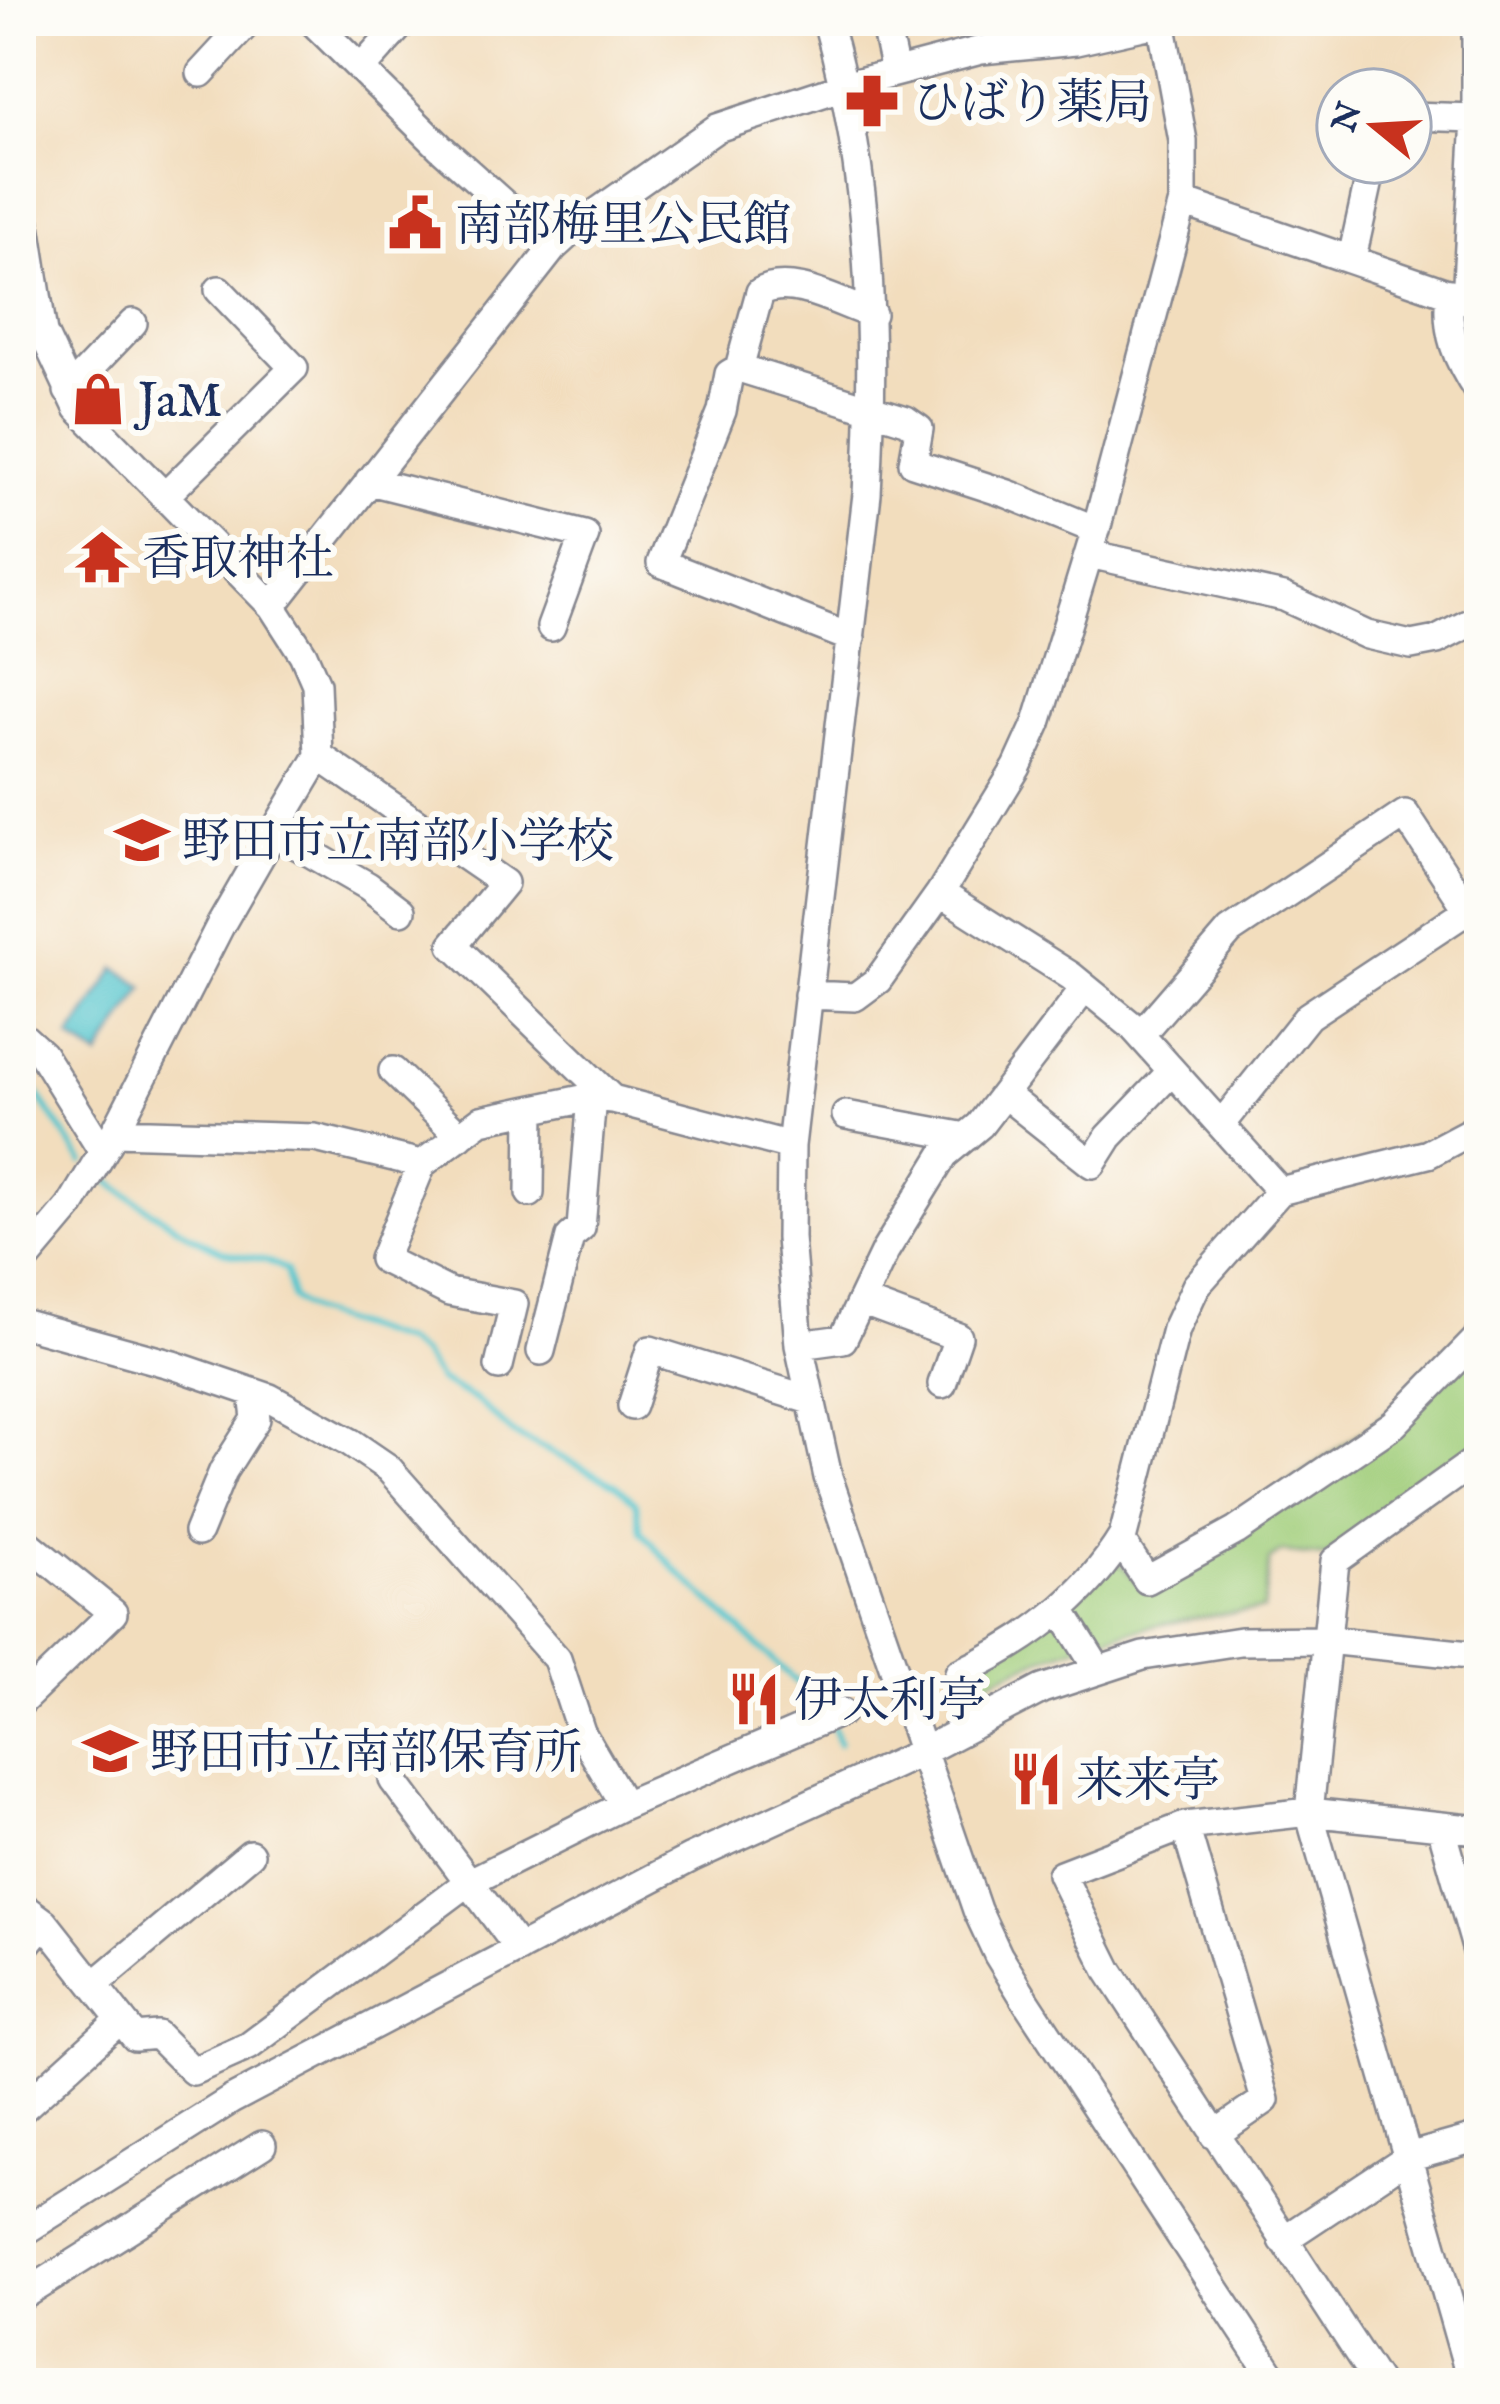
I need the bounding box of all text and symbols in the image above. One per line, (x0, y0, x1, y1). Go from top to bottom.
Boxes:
north arrow (1314, 66, 1434, 186)
pharmacy icon: ひばり薬局 (843, 72, 901, 130)
place label: ひばり薬局 (912, 75, 1152, 135)
text: N (1324, 97, 1373, 139)
public building icon: 南部梅里公民館 (386, 194, 444, 252)
place label: 南部梅里公民館 (455, 197, 791, 257)
shop icon: JaM (69, 370, 127, 428)
place label: JaM (133, 373, 222, 433)
temple icon: 香取神社 (73, 528, 131, 586)
place label: 香取神社 (142, 531, 334, 591)
school or university icon: 野田市立南部小学校 (113, 811, 171, 869)
place label: 野田市立南部小学校 (182, 814, 614, 874)
restaurant icon: 伊太利亭 (725, 1670, 783, 1728)
place label: 伊太利亭 (794, 1673, 986, 1733)
school or university icon: 野田市立南部保育所 (81, 1722, 139, 1780)
place label: 野田市立南部保育所 (150, 1725, 582, 1785)
restaurant icon: 来来亭 (1007, 1750, 1065, 1808)
place label: 来来亭 (1076, 1753, 1220, 1813)

